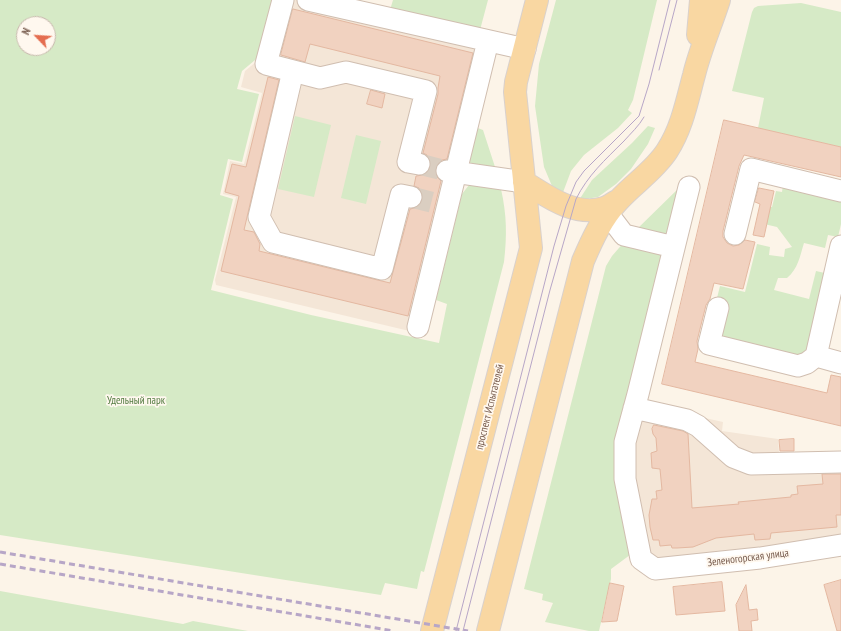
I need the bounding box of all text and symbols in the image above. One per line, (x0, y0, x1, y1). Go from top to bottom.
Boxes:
north arrow (16, 16, 56, 56)
text: N (18, 26, 34, 37)
street label: проспект Испытателей (473, 363, 507, 451)
park label: Удельный парк (107, 394, 165, 408)
street label: Зеленогорская улица (706, 546, 790, 570)

